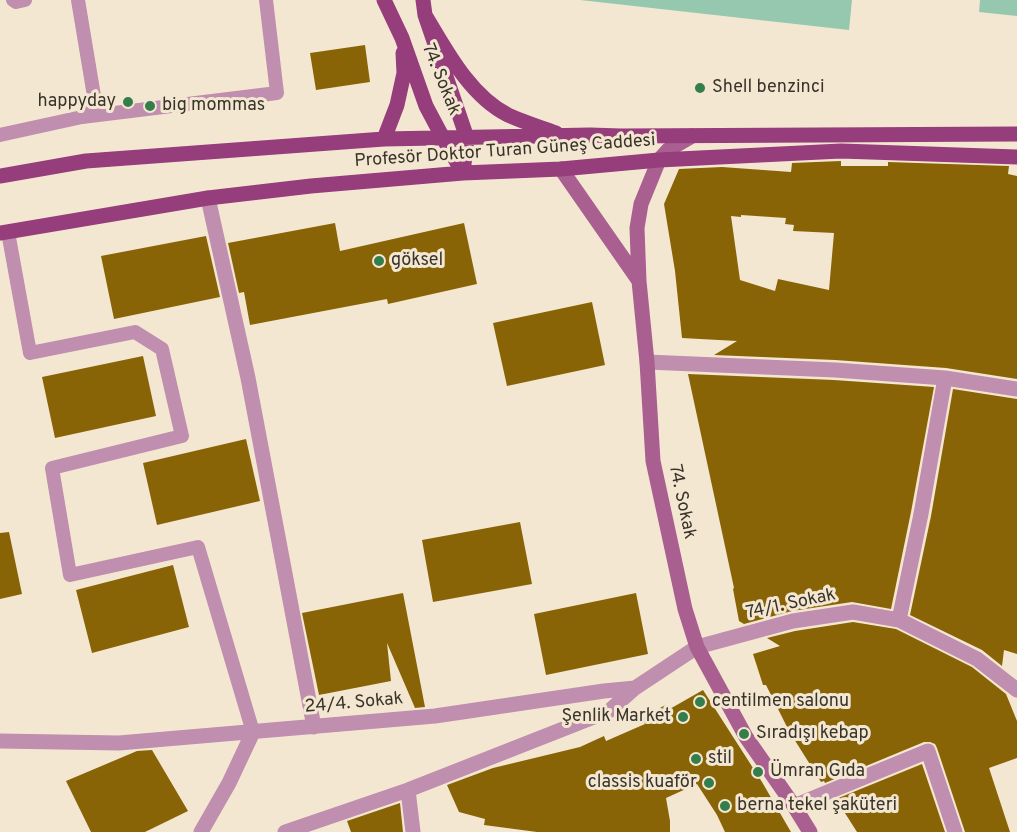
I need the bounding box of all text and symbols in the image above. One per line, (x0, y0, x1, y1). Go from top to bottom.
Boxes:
street label: 74. Sokak (416, 41, 464, 119)
place label: Shell benzinci (712, 77, 825, 99)
marker: Shell benzinci (693, 81, 707, 95)
place label: happyday (37, 91, 116, 113)
marker: happyday (121, 95, 135, 109)
place label: big mommas (162, 95, 265, 117)
marker: big mommas (143, 99, 157, 113)
street label: Profesör Doktor Turan Güneş Caddesi (354, 131, 656, 173)
place label: göksel (391, 250, 443, 272)
marker: göksel (372, 254, 386, 268)
street label: 74. Sokak (663, 463, 699, 541)
street label: 74/1. Sokak (744, 585, 838, 625)
street label: 24/4. Sokak (304, 689, 404, 719)
place label: centilmen salonu (712, 691, 849, 713)
marker: centilmen salonu (693, 695, 707, 709)
place label: Şenlik Market (562, 706, 671, 728)
marker: Şenlik Market (676, 710, 690, 724)
place label: Sıradışı kebap (756, 723, 869, 745)
marker: Sıradışı kebap (737, 727, 751, 741)
place label: stil (708, 748, 732, 770)
marker: stil (689, 752, 703, 766)
place label: Ümran Gıda (770, 761, 865, 783)
marker: Ümran Gıda (751, 765, 765, 779)
place label: classis kuaför (588, 772, 697, 794)
marker: classis kuaför (702, 776, 716, 790)
place label: berna tekel şaküteri (737, 795, 897, 817)
marker: berna tekel şaküteri (718, 799, 732, 813)

